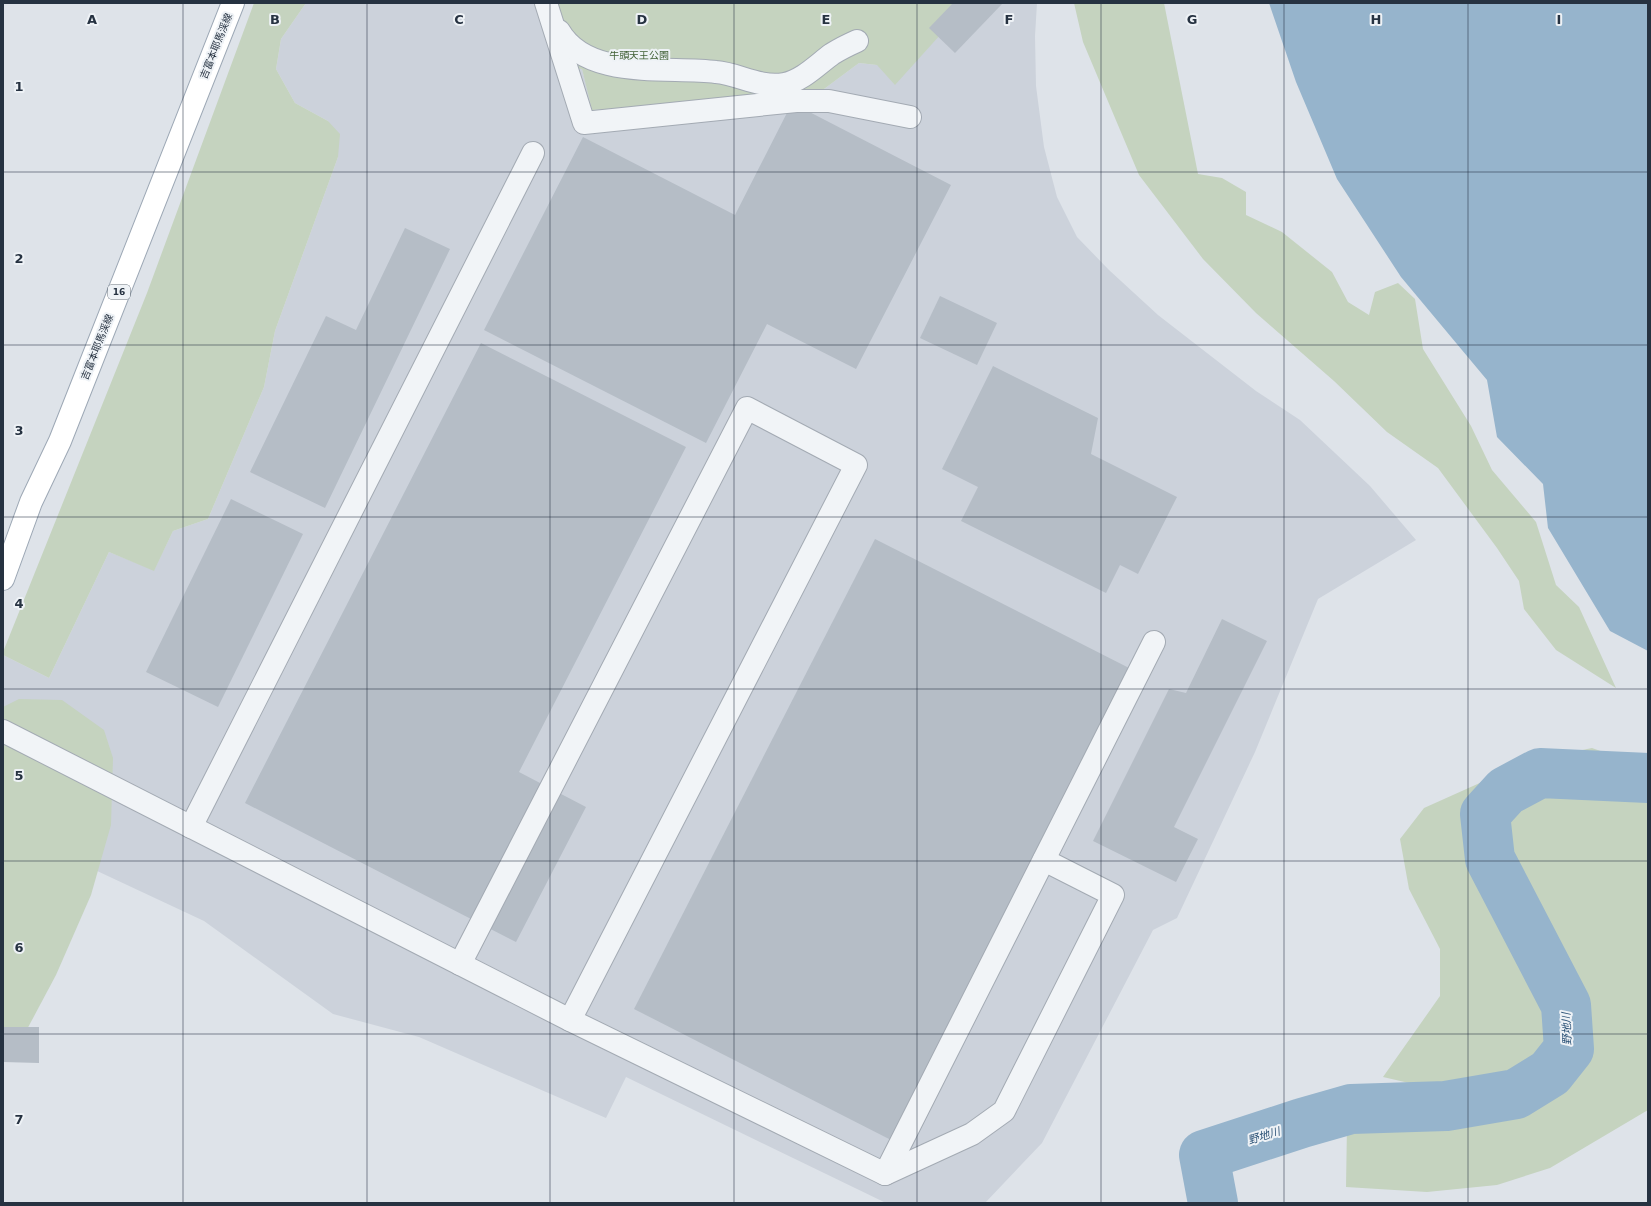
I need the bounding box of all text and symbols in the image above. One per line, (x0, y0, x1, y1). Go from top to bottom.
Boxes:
street label: 吉富本耶馬渓線 (198, 11, 234, 81)
text: A (87, 12, 97, 27)
text: B (270, 12, 280, 27)
text: C (454, 12, 464, 27)
text: D (637, 12, 648, 27)
text: E (822, 12, 830, 27)
text: F (1005, 12, 1013, 27)
text: G (1187, 12, 1197, 27)
text: H (1371, 12, 1381, 27)
text: I (1557, 12, 1561, 27)
park label: 牛頭天王公園 (609, 50, 669, 61)
text: 1 (14, 79, 24, 94)
text: 2 (14, 251, 24, 266)
road number: 16 (108, 285, 130, 299)
street label: 吉富本耶馬渓線 (79, 312, 115, 382)
text: 3 (14, 423, 24, 438)
text: 4 (14, 596, 24, 611)
text: 5 (14, 768, 24, 783)
text: 6 (14, 940, 24, 955)
water label: 野地川 (1560, 1011, 1574, 1046)
text: 7 (14, 1112, 24, 1127)
water label: 野地川 (1246, 1125, 1283, 1147)

